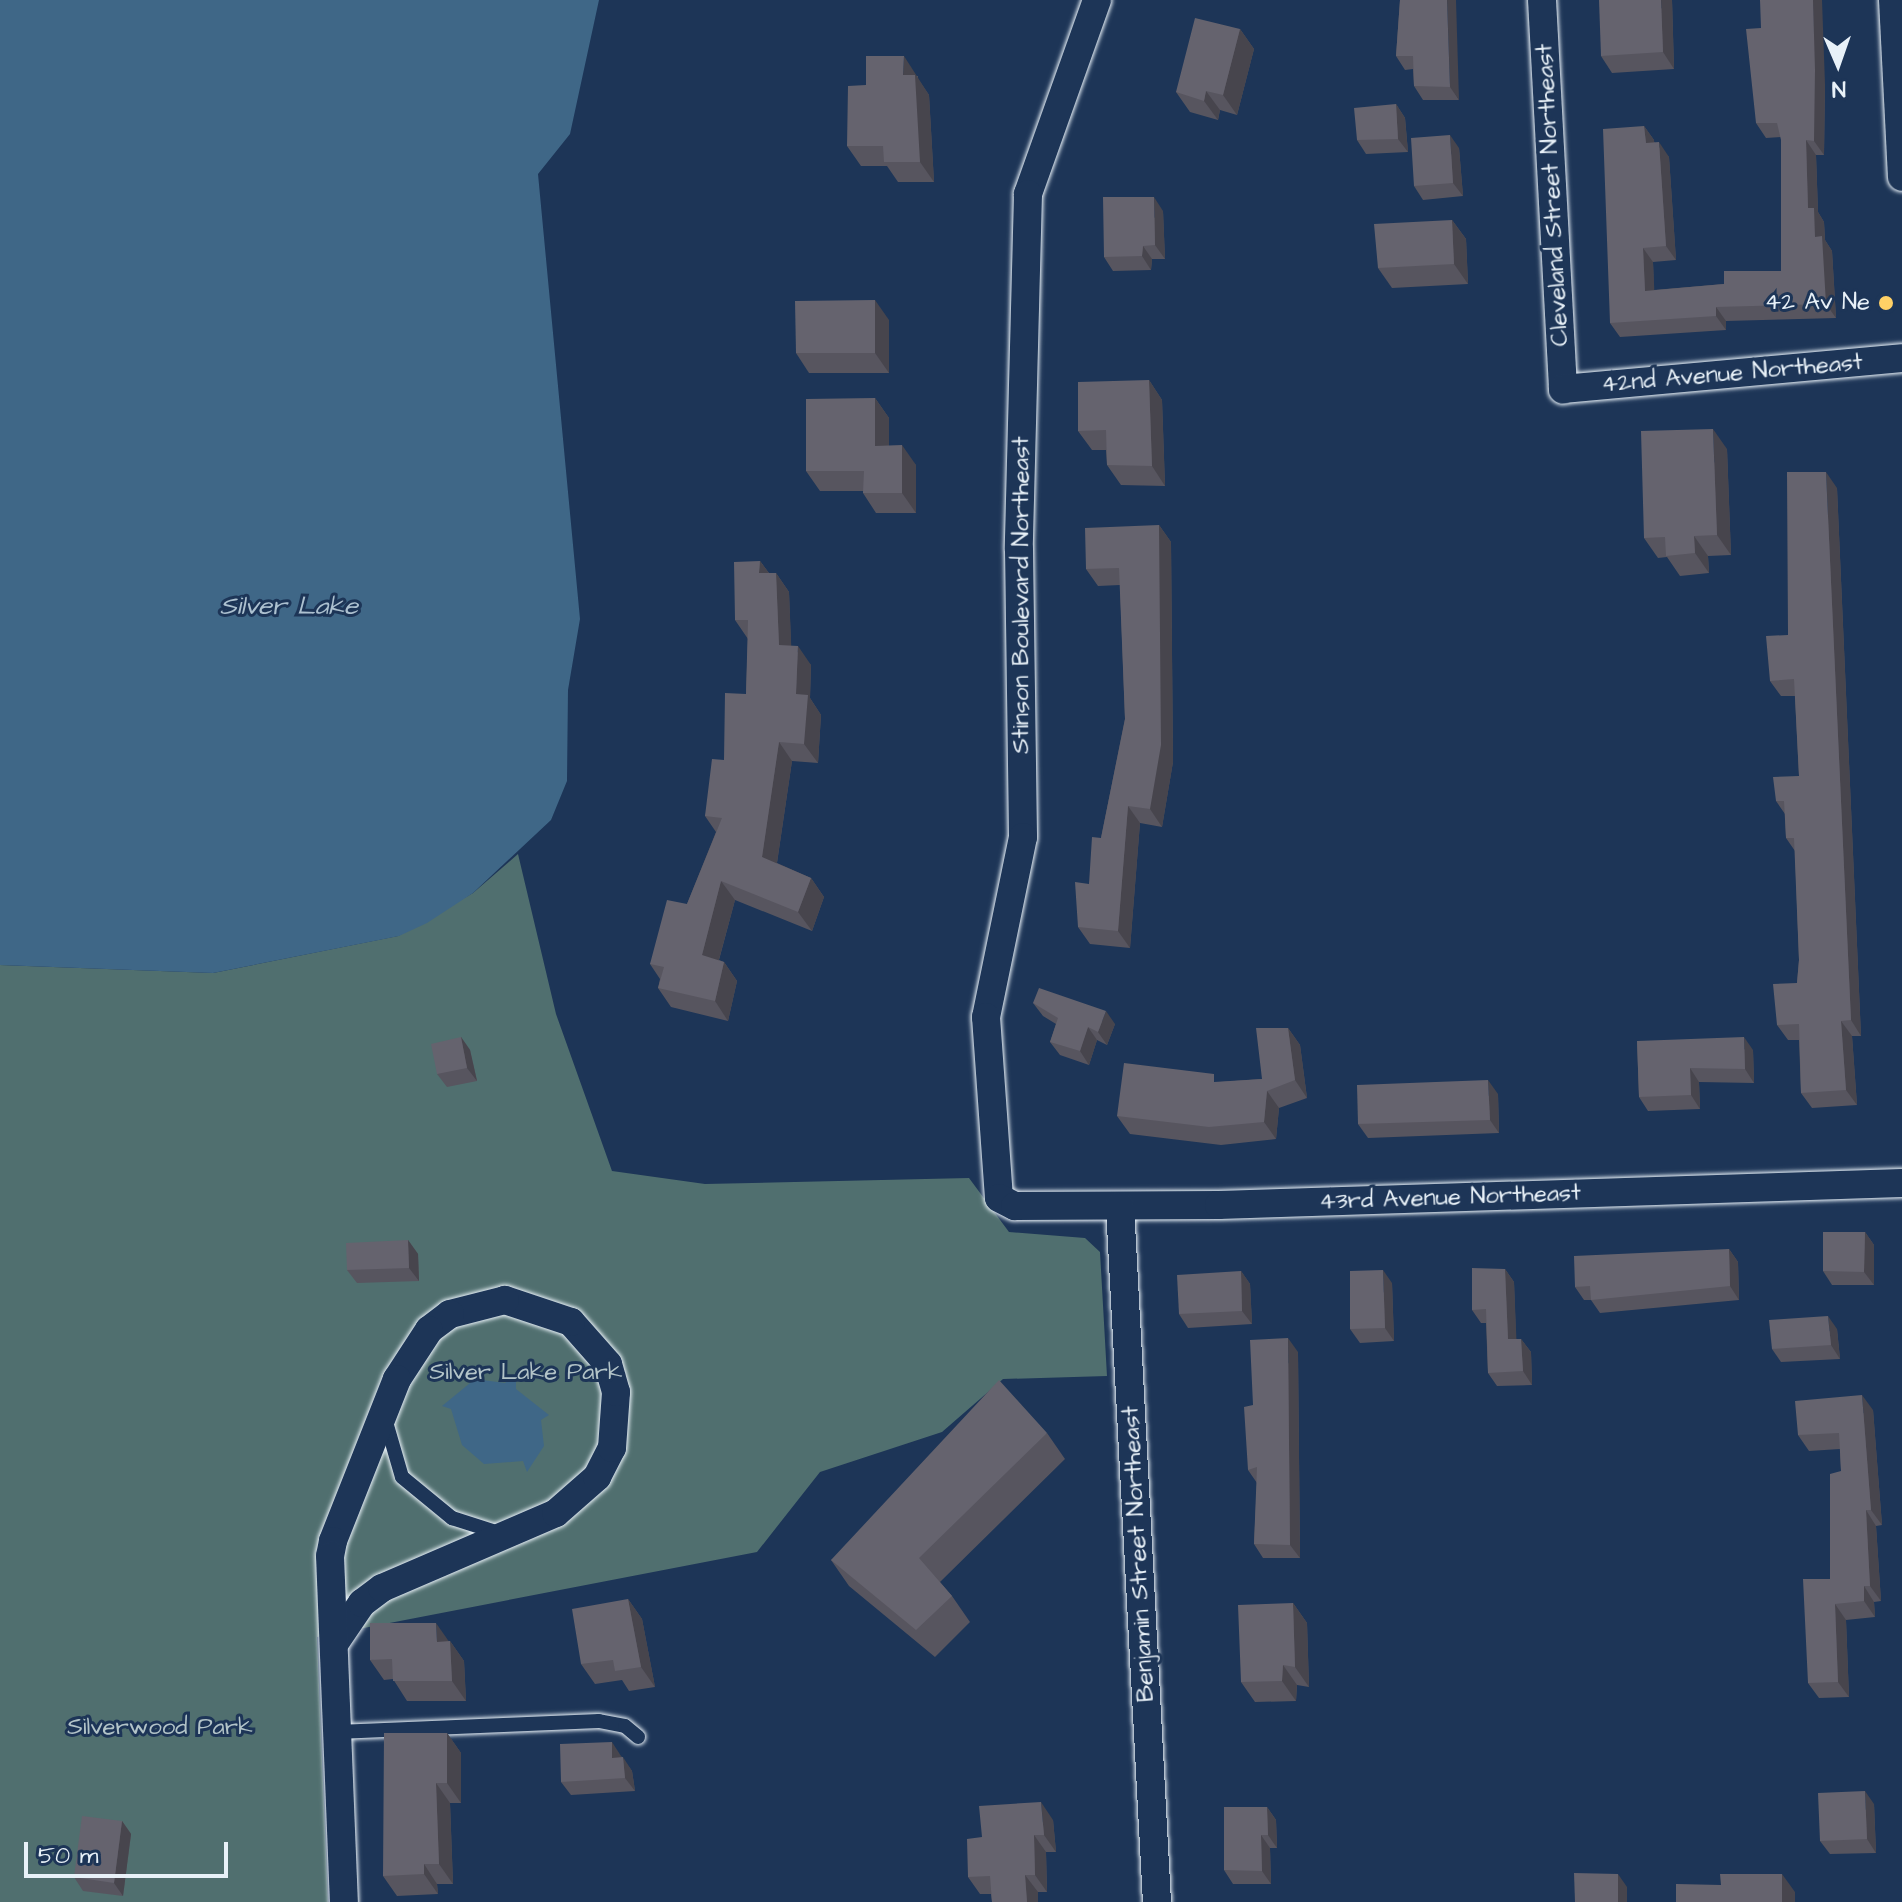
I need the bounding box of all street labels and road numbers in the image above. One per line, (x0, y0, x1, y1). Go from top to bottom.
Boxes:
street label: Cleveland Street Northeast (1531, 43, 1575, 347)
street label: 42nd Avenue Northeast (1600, 348, 1864, 400)
street label: Stinson Boulevard Northeast (1008, 436, 1036, 754)
street label: 43rd Avenue Northeast (1319, 1179, 1581, 1217)
street label: Benjamin Street Northeast (1117, 1405, 1161, 1703)

